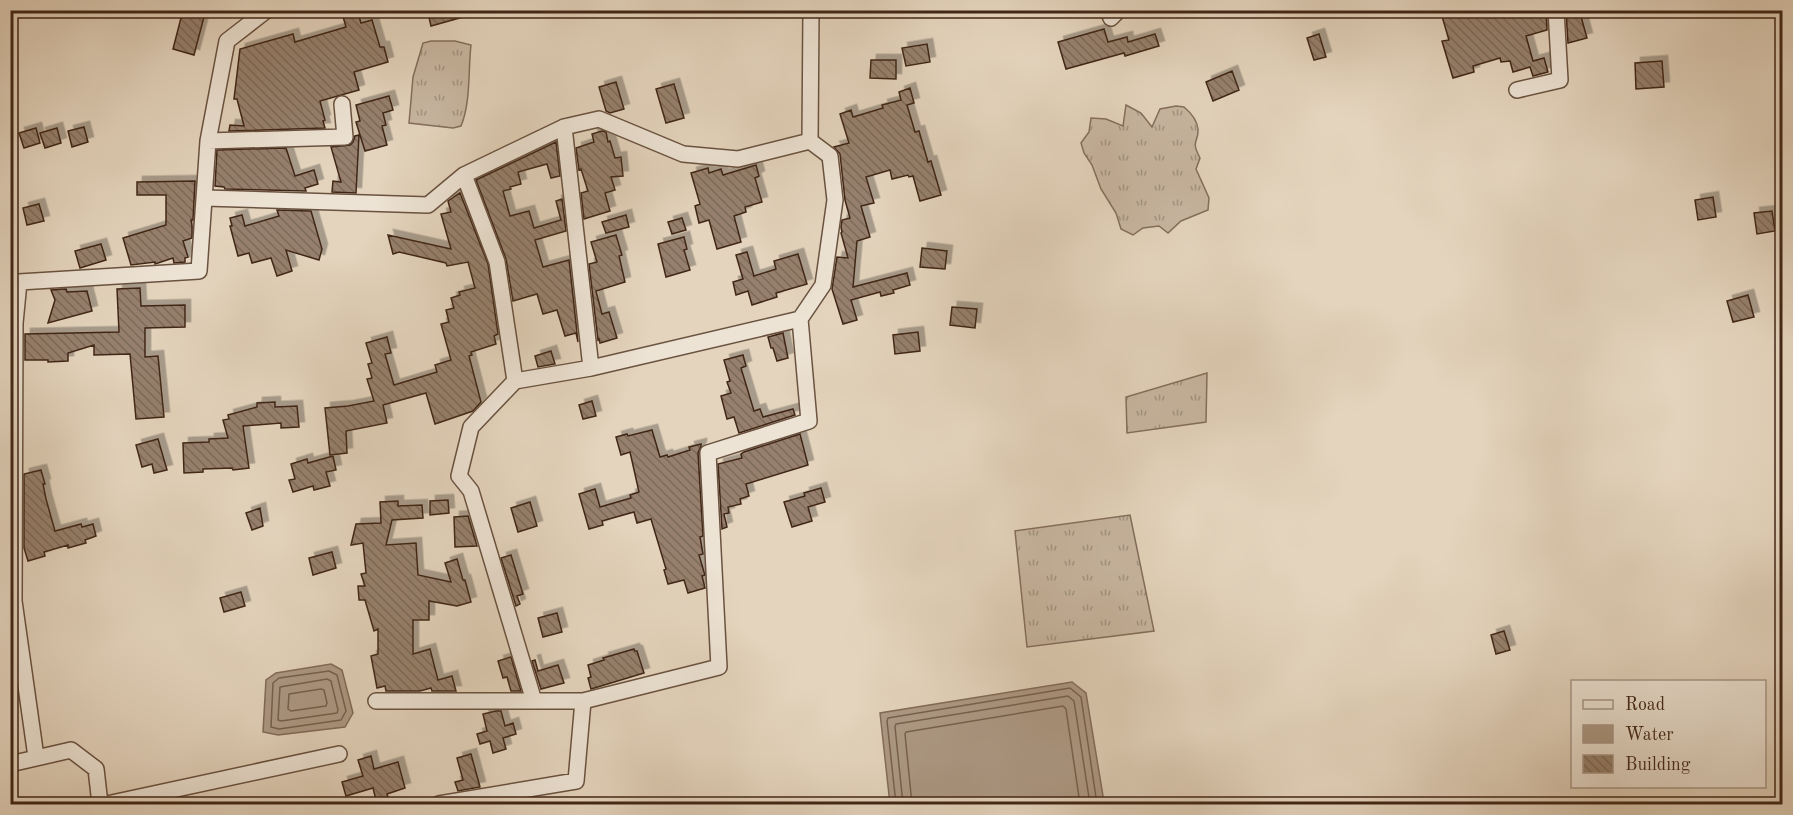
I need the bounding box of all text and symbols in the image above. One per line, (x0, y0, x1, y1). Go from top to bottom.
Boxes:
legend (1571, 680, 1766, 788)
text: Road (1625, 696, 1665, 714)
text: Water (1625, 726, 1674, 744)
text: Building (1625, 756, 1691, 774)

